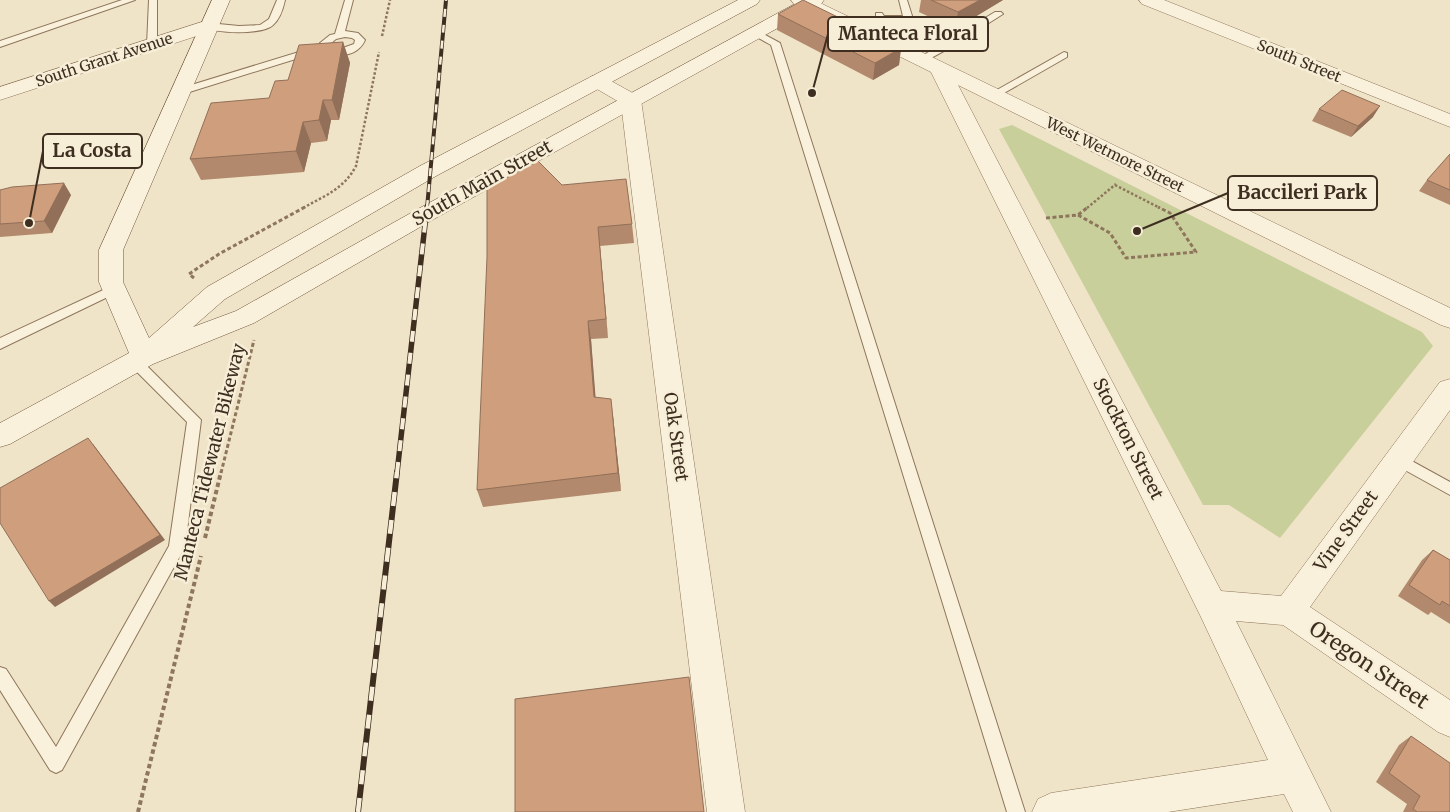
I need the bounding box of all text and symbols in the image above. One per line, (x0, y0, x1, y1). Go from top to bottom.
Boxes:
callout: Manteca Floral (828, 17, 988, 51)
text: Manteca Floral (838, 21, 978, 45)
street label: South Grant Avenue (33, 28, 175, 91)
street label: South Street (1254, 35, 1344, 86)
street label: West Wetmore Street (1042, 112, 1188, 196)
callout: La Costa (43, 134, 142, 168)
street label: South Main Street (408, 135, 556, 231)
text: La Costa (52, 138, 132, 162)
callout: Baccileri Park (1228, 176, 1377, 210)
text: Baccileri Park (1237, 180, 1368, 204)
street label: Manteca Tidewater Bikeway (169, 340, 250, 583)
street label: Stockton Street (1088, 374, 1169, 503)
street label: Oak Street (659, 391, 694, 483)
street label: Vine Street (1308, 486, 1383, 577)
street label: Oregon Street (1304, 615, 1434, 715)

